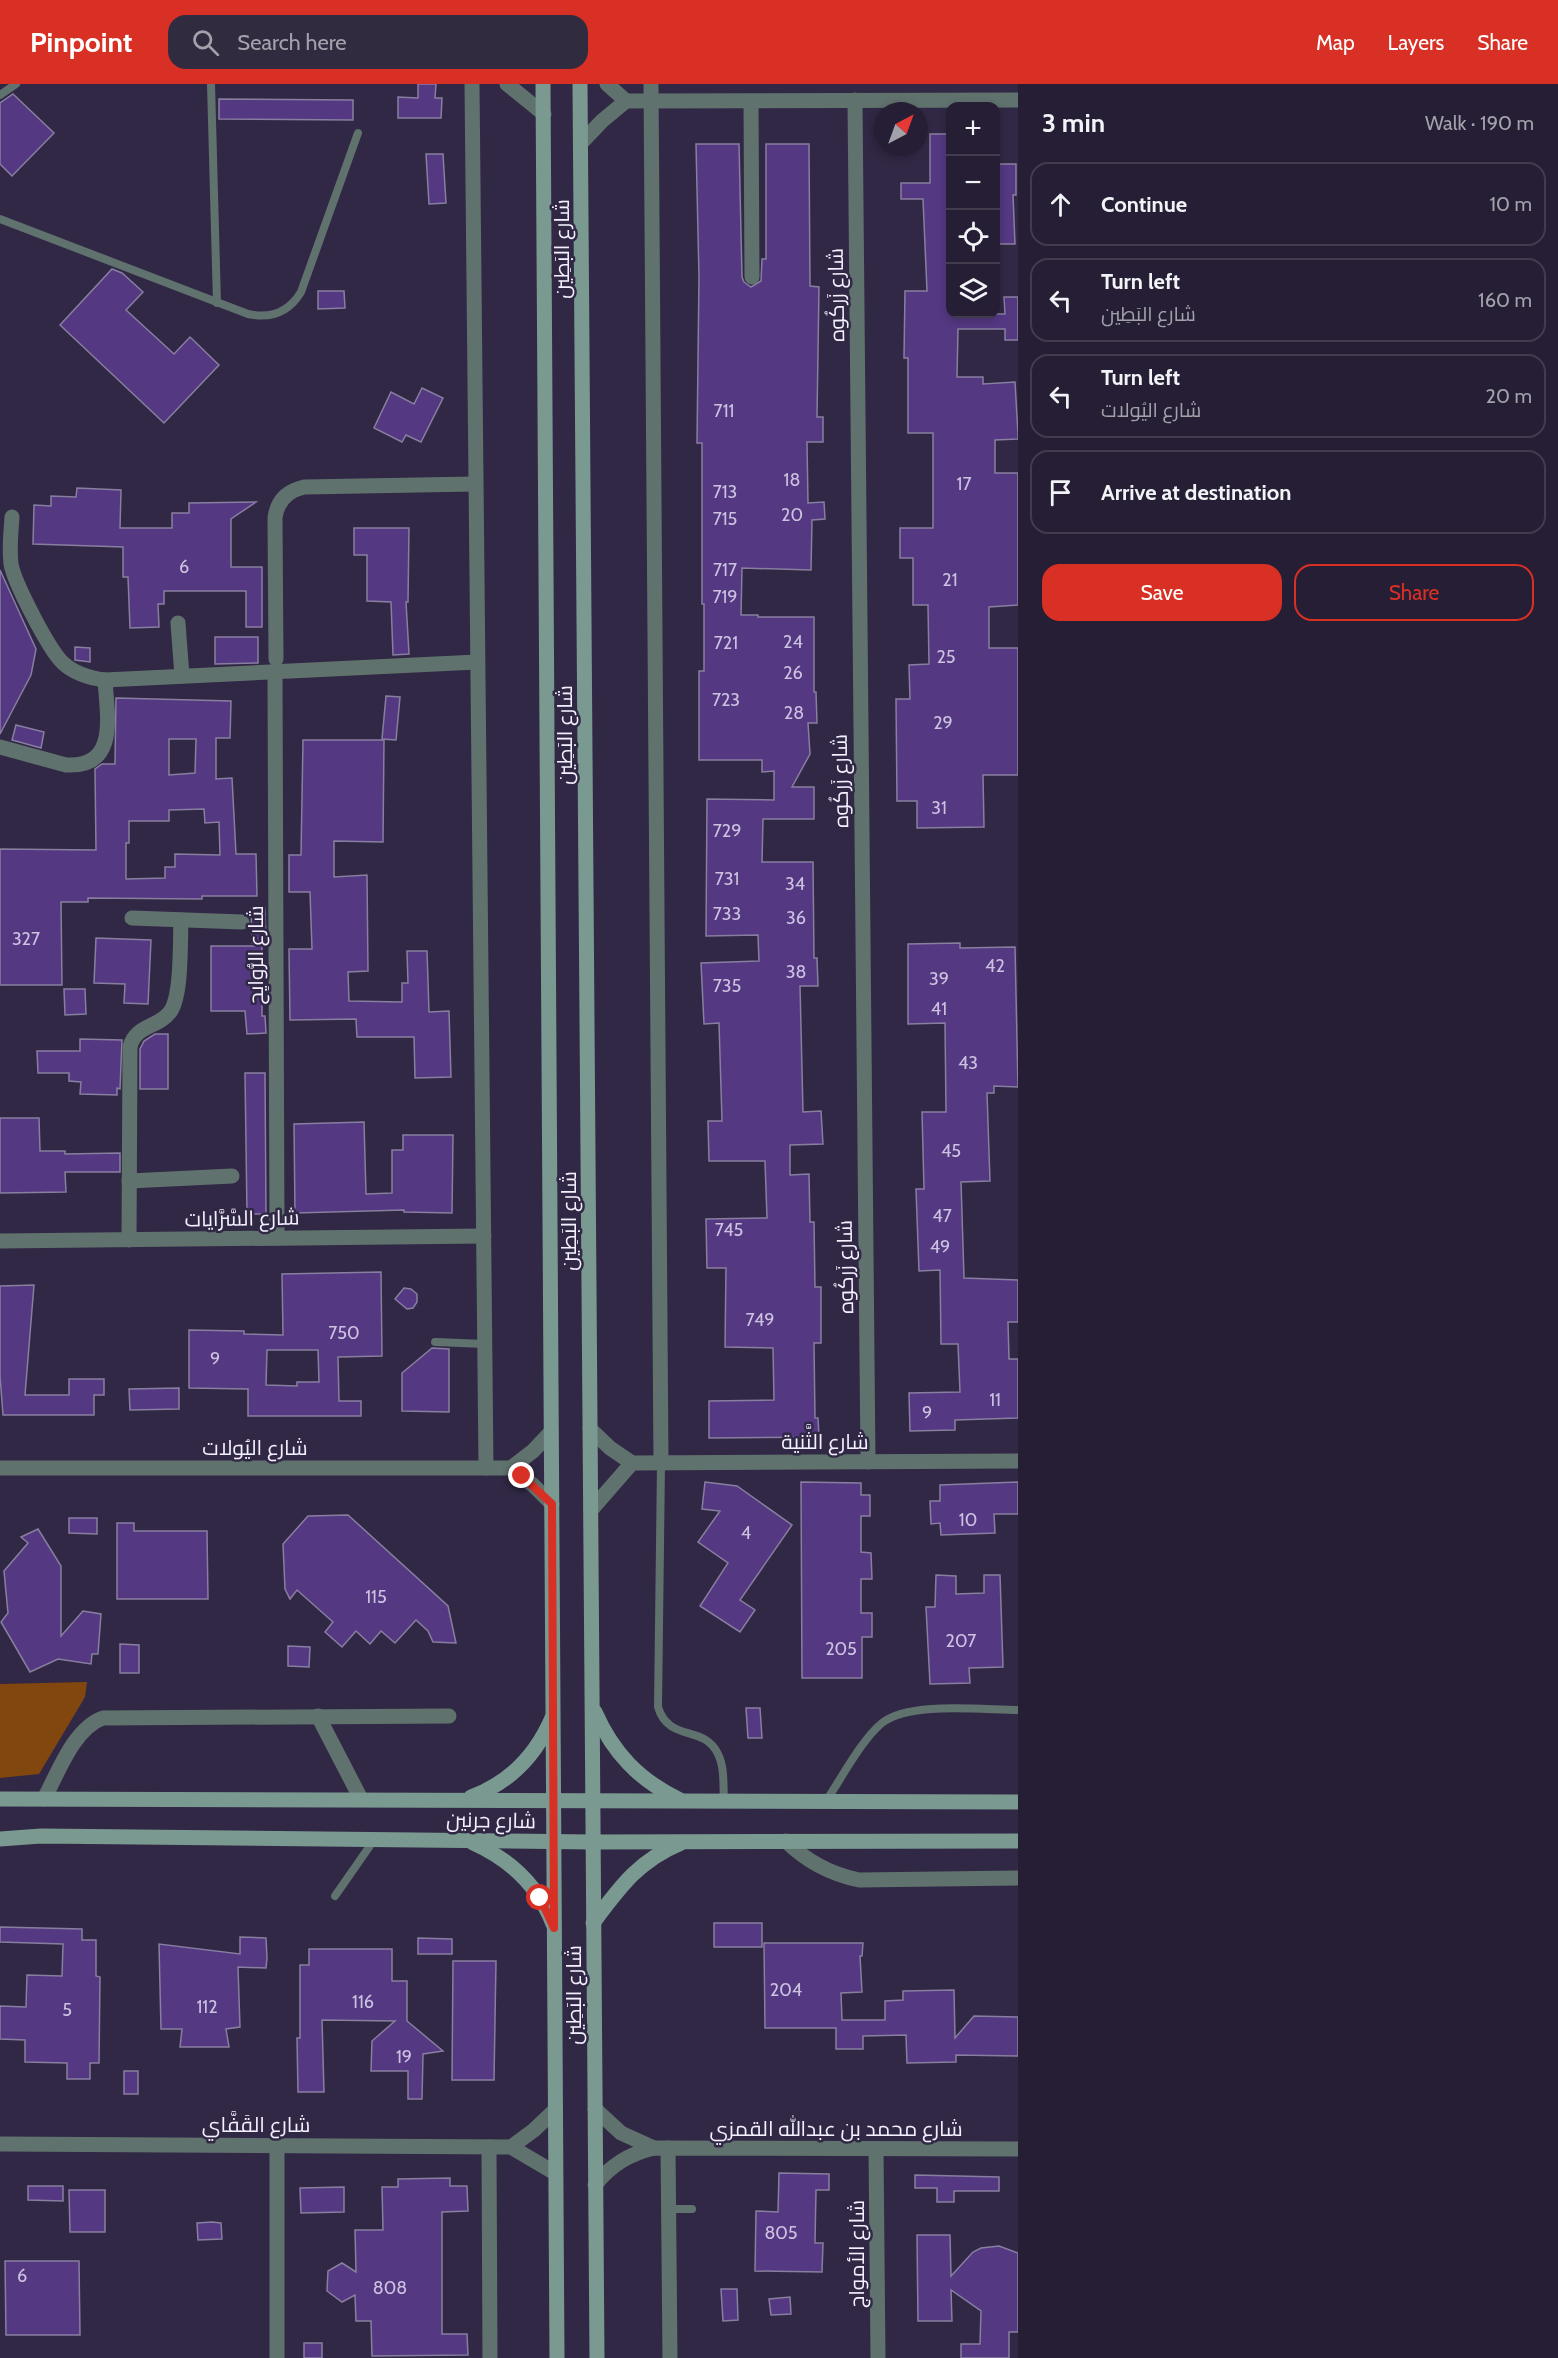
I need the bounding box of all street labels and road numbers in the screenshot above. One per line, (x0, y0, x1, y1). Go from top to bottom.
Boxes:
street label: شارع البَطِين (549, 199, 576, 299)
street label: شارع زَركُوه (823, 248, 851, 342)
street label: شارع البَطِين (552, 685, 579, 785)
street label: شارع زَركُوه (827, 734, 855, 828)
street label: شارع الرُّوايِح (243, 905, 270, 1005)
street label: شارع البَطِين (556, 1171, 583, 1271)
street label: شارع السَّرَّايات (184, 1204, 300, 1234)
street label: شارع زَركُوه (832, 1220, 860, 1314)
street label: شارع الثَّنية (781, 1424, 869, 1456)
street label: شارع اليُولات (202, 1435, 308, 1462)
street label: شارع جرنين (446, 1807, 536, 1835)
street label: شارع البَطِين (561, 1945, 588, 2045)
street label: شارع القَفَّاي (202, 2111, 310, 2141)
street label: شارع محمد بن عبدالله القمزي (709, 2115, 963, 2145)
street label: شارع الأمواج (844, 2200, 871, 2308)

